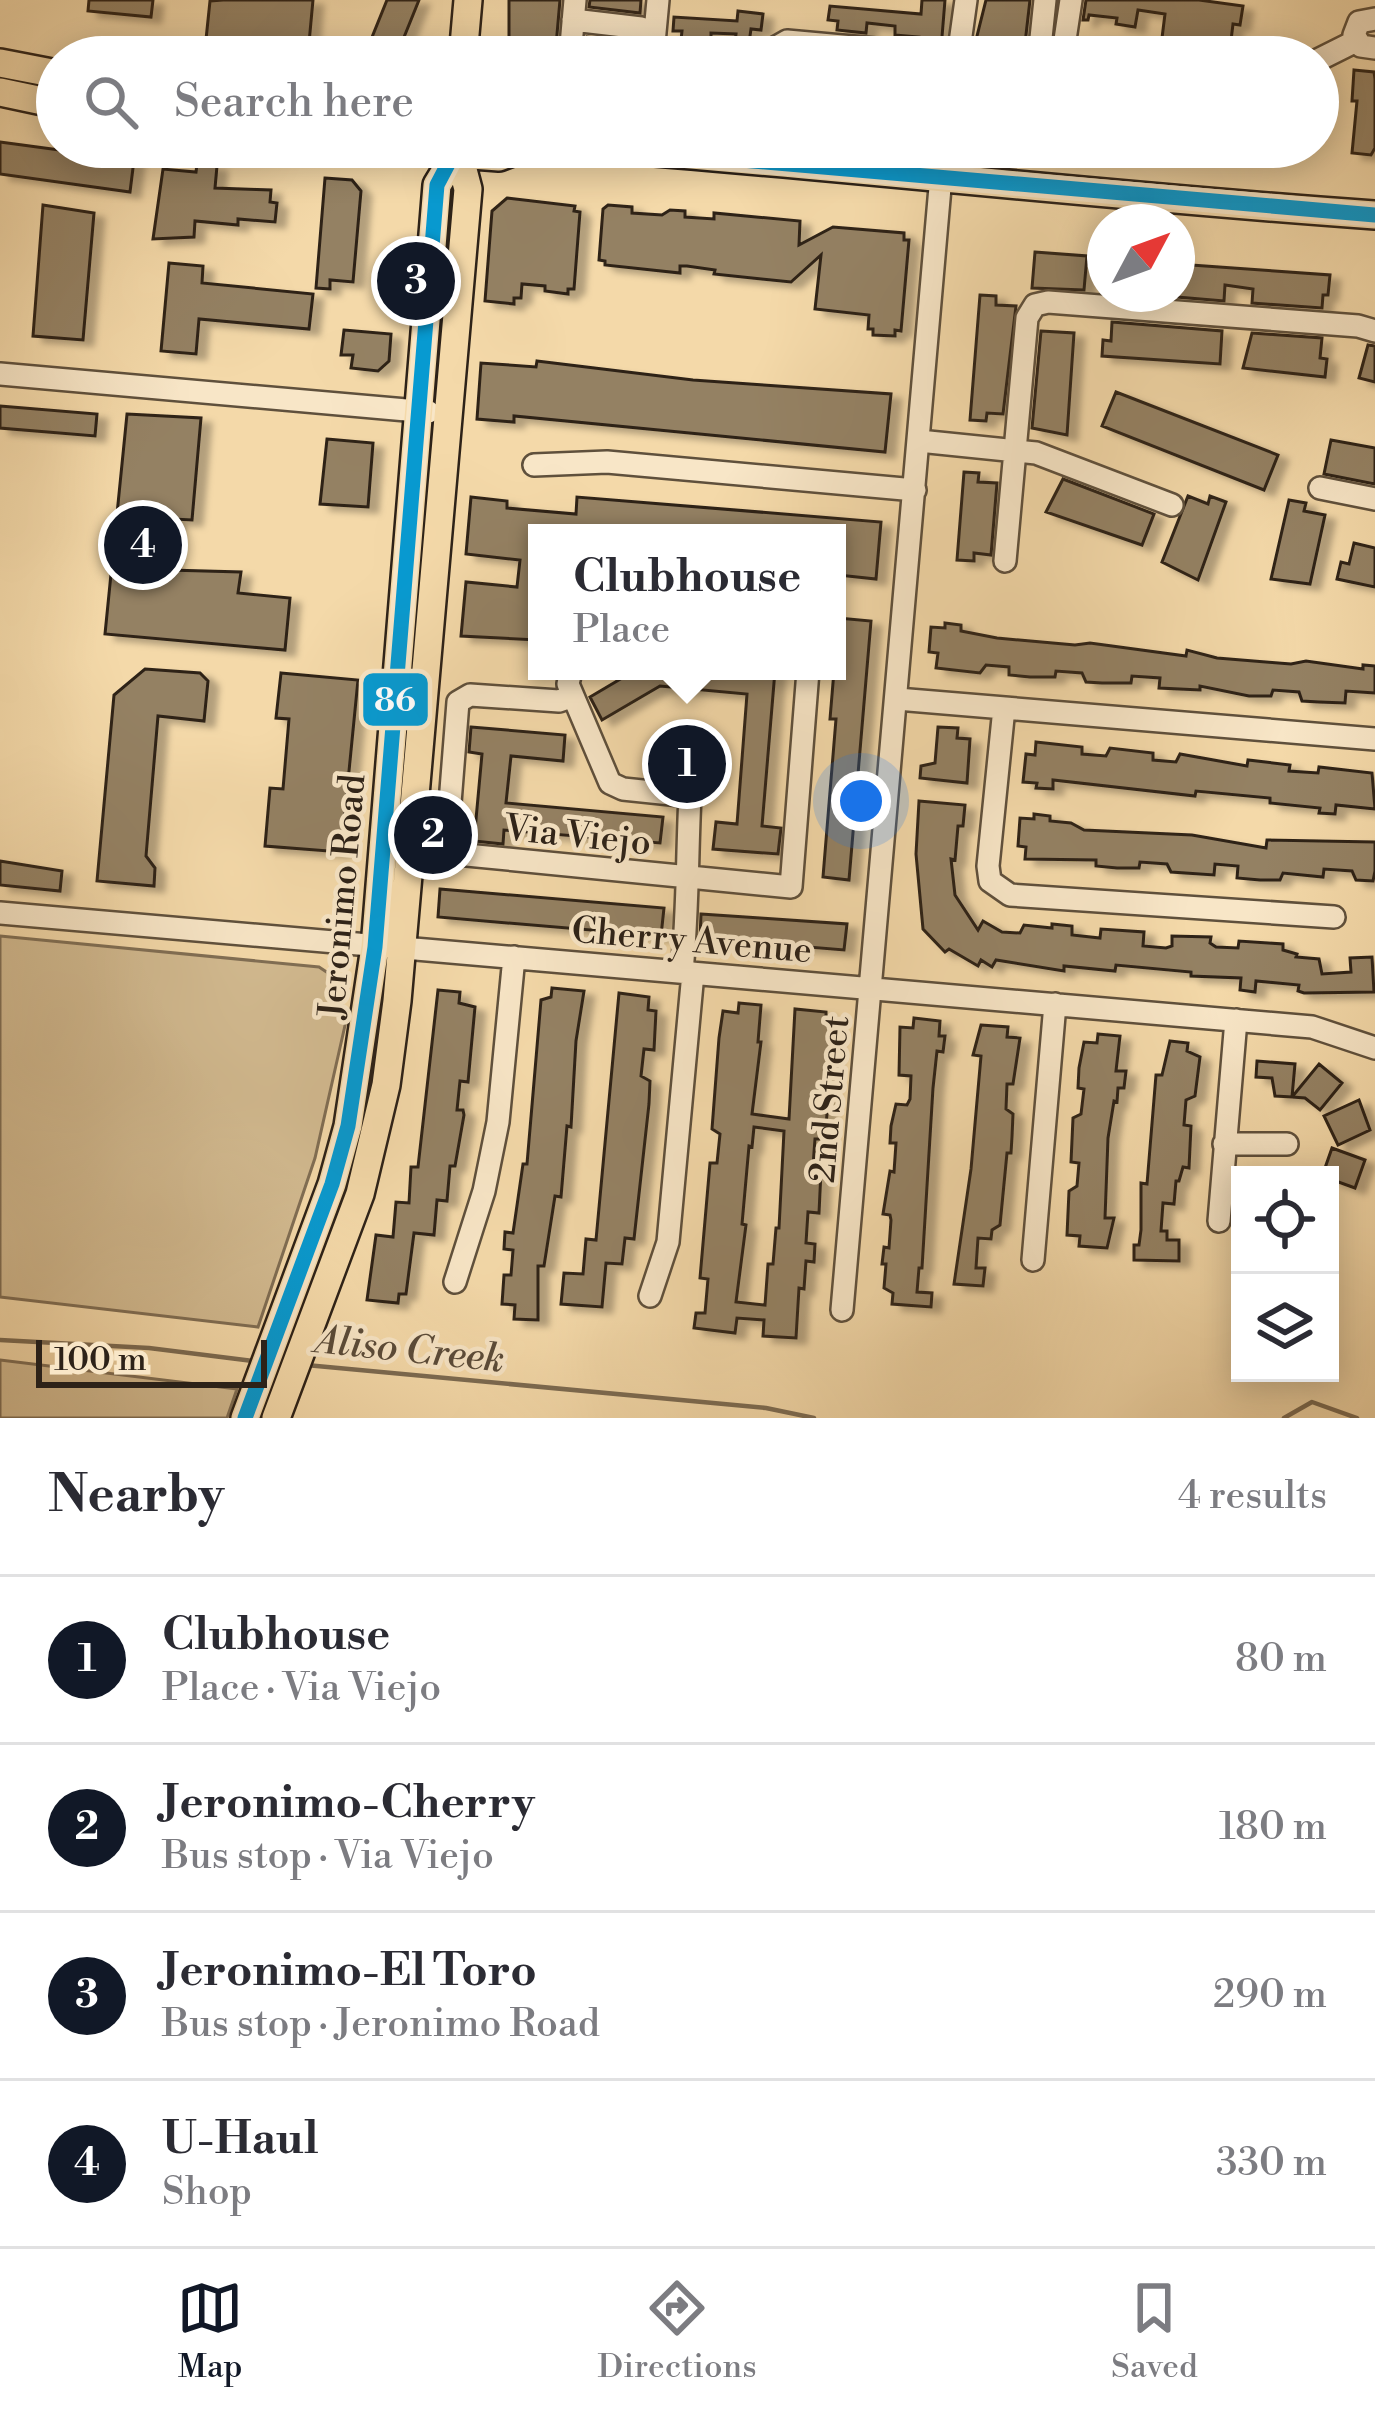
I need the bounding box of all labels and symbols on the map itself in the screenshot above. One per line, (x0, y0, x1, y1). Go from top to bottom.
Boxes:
north arrow (1087, 204, 1195, 312)
pin: 3 (377, 236, 455, 326)
pin: 4 (104, 500, 182, 590)
line badge: 86 (361, 671, 430, 728)
text: 86 (374, 681, 416, 722)
pin: 1 (648, 719, 726, 809)
your location (831, 771, 891, 831)
street label: Jeronimo Road (310, 772, 377, 1022)
pin: 2 (394, 790, 472, 880)
street label: Via Viejo (501, 806, 653, 867)
street label: Cherry Avenue (570, 909, 814, 974)
street label: 2nd Street (801, 1014, 860, 1185)
water label: Aliso Creek (309, 1316, 507, 1385)
scale bar (36, 1334, 267, 1387)

